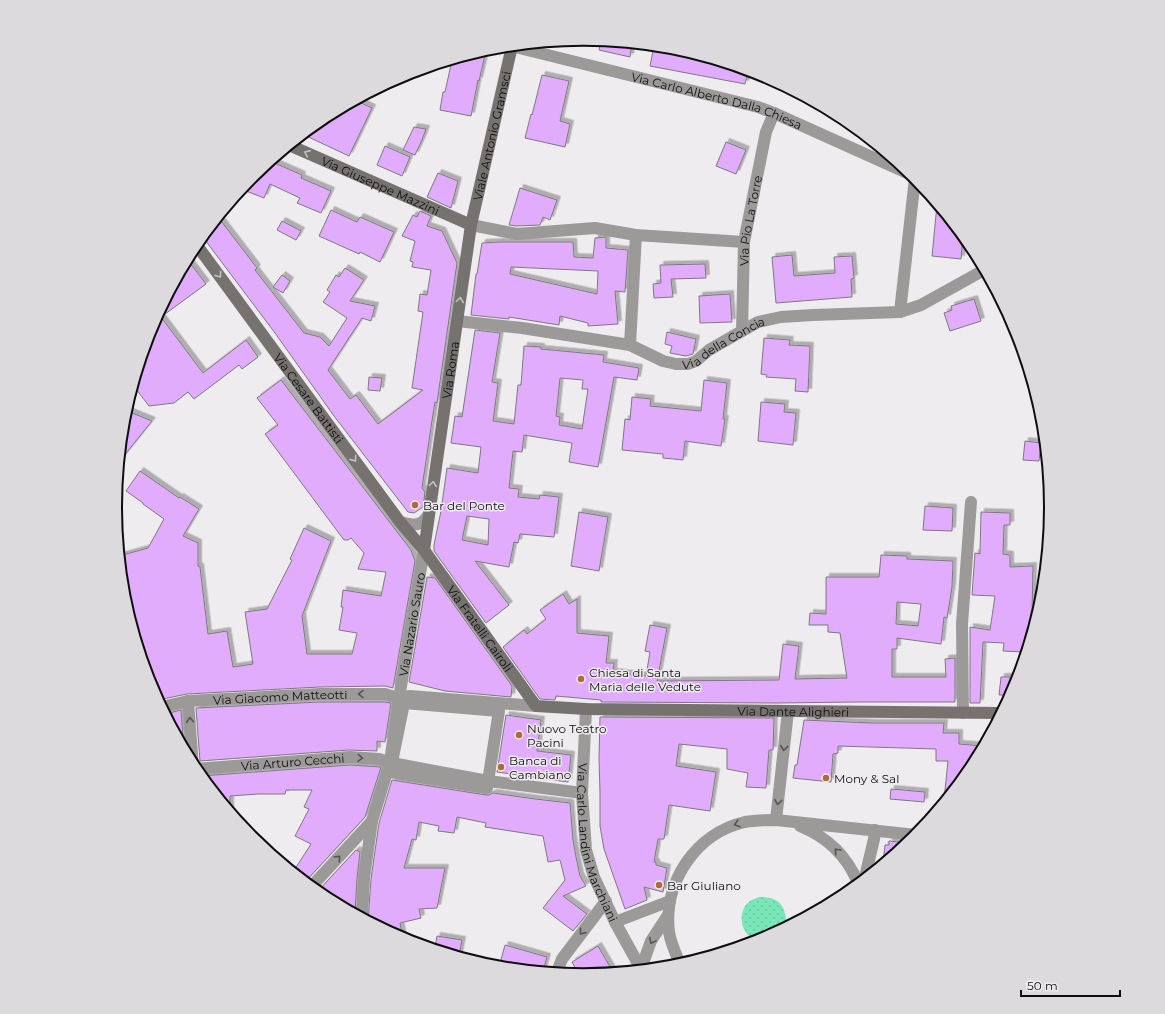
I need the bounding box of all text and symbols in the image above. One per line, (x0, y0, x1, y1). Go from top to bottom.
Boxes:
street label: Via Carlo Alberto Dalla Chiesa (630, 69, 805, 132)
street label: Viale Antonio Gramsci (469, 70, 514, 202)
one-way arrow (304, 150, 311, 158)
street label: Via Giuseppe Mazzini (319, 153, 442, 218)
street label: Via Pio La Torre (736, 174, 765, 266)
one-way arrow (215, 270, 222, 277)
one-way arrow (455, 297, 464, 303)
street label: Via della Concia (682, 313, 766, 372)
street label: Via Roma (438, 340, 462, 400)
street label: Via Cesare Battisti (271, 350, 347, 446)
one-way arrow (349, 455, 357, 462)
one-way arrow (428, 481, 437, 487)
place label: Bar del Ponte (423, 498, 505, 513)
marker: Bar del Ponte (410, 500, 420, 510)
street label: Via Nazario Sauro (395, 571, 428, 677)
street label: Via Fratelli Cairoli (444, 582, 516, 674)
place label: Chiesa di Santa Maria delle Vedute (589, 665, 701, 694)
marker: Chiesa di Santa Maria delle Vedute (576, 674, 586, 684)
street label: Via Giacomo Matteotti (213, 687, 347, 707)
one-way arrow (358, 690, 364, 698)
street label: Via Dante Alighieri (737, 703, 849, 719)
one-way arrow (185, 717, 194, 723)
place label: Nuovo Teatro Pacini (527, 721, 607, 750)
marker: Nuovo Teatro Pacini (514, 730, 524, 740)
one-way arrow (780, 745, 789, 751)
street label: Via Arturo Cecchi (240, 750, 345, 773)
one-way arrow (357, 753, 363, 762)
place label: Banca di Cambiano (509, 753, 571, 782)
marker: Banca di Cambiano (496, 762, 506, 772)
street label: Via Carlo Landini Marchiani (574, 763, 621, 924)
place label: Mony & Sal (834, 771, 899, 786)
marker: Mony & Sal (821, 773, 831, 783)
one-way arrow (774, 799, 783, 805)
one-way arrow (734, 820, 741, 828)
one-way arrow (835, 848, 842, 855)
one-way arrow (333, 855, 341, 863)
place label: Bar Giuliano (667, 878, 741, 893)
marker: Bar Giuliano (654, 880, 664, 890)
one-way arrow (580, 927, 587, 934)
one-way arrow (649, 936, 657, 944)
scale bar (1021, 972, 1120, 998)
text: 50 m (1027, 978, 1058, 993)

